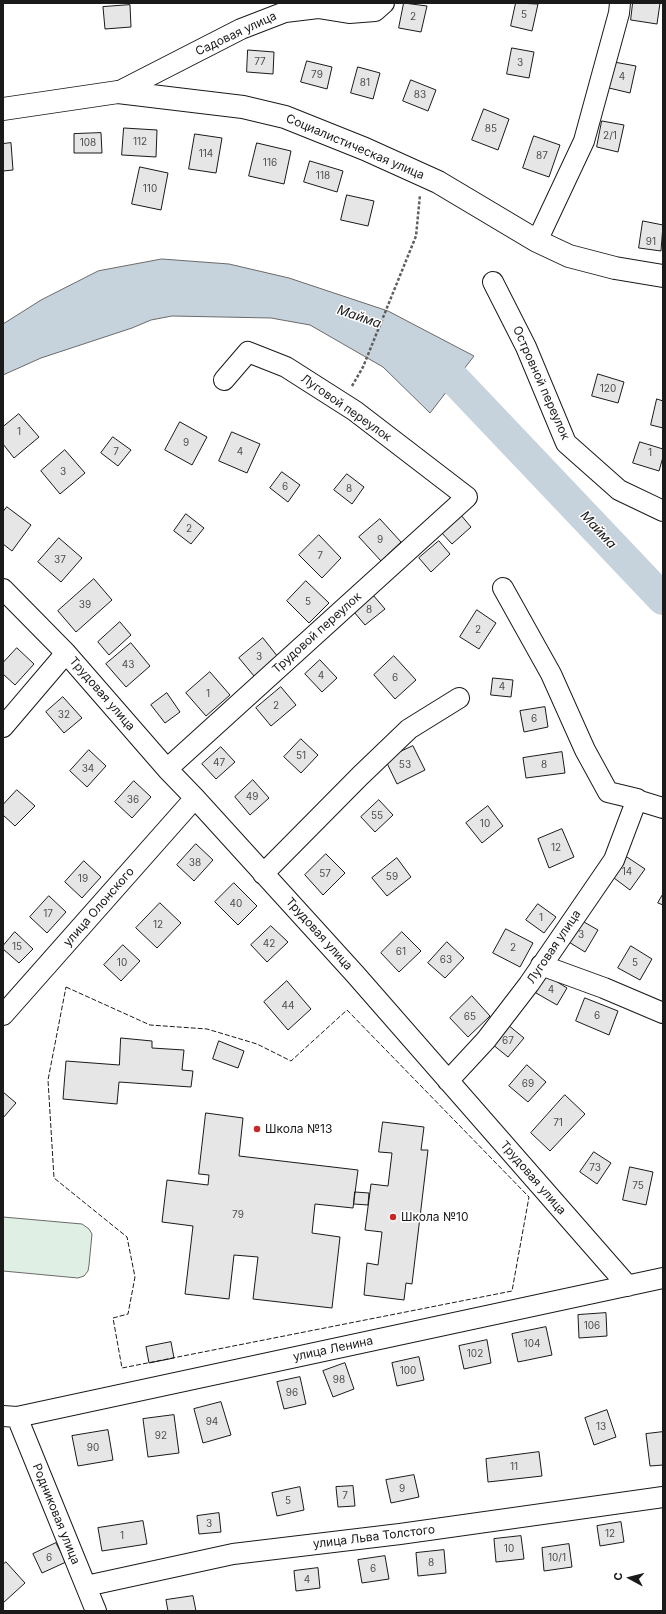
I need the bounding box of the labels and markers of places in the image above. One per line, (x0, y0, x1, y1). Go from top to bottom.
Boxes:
place label: Школа №13 (265, 1122, 332, 1136)
marker: Школа №13 (252, 1124, 262, 1134)
place label: Школа №10 (401, 1210, 468, 1224)
marker: Школа №10 (388, 1212, 398, 1222)

